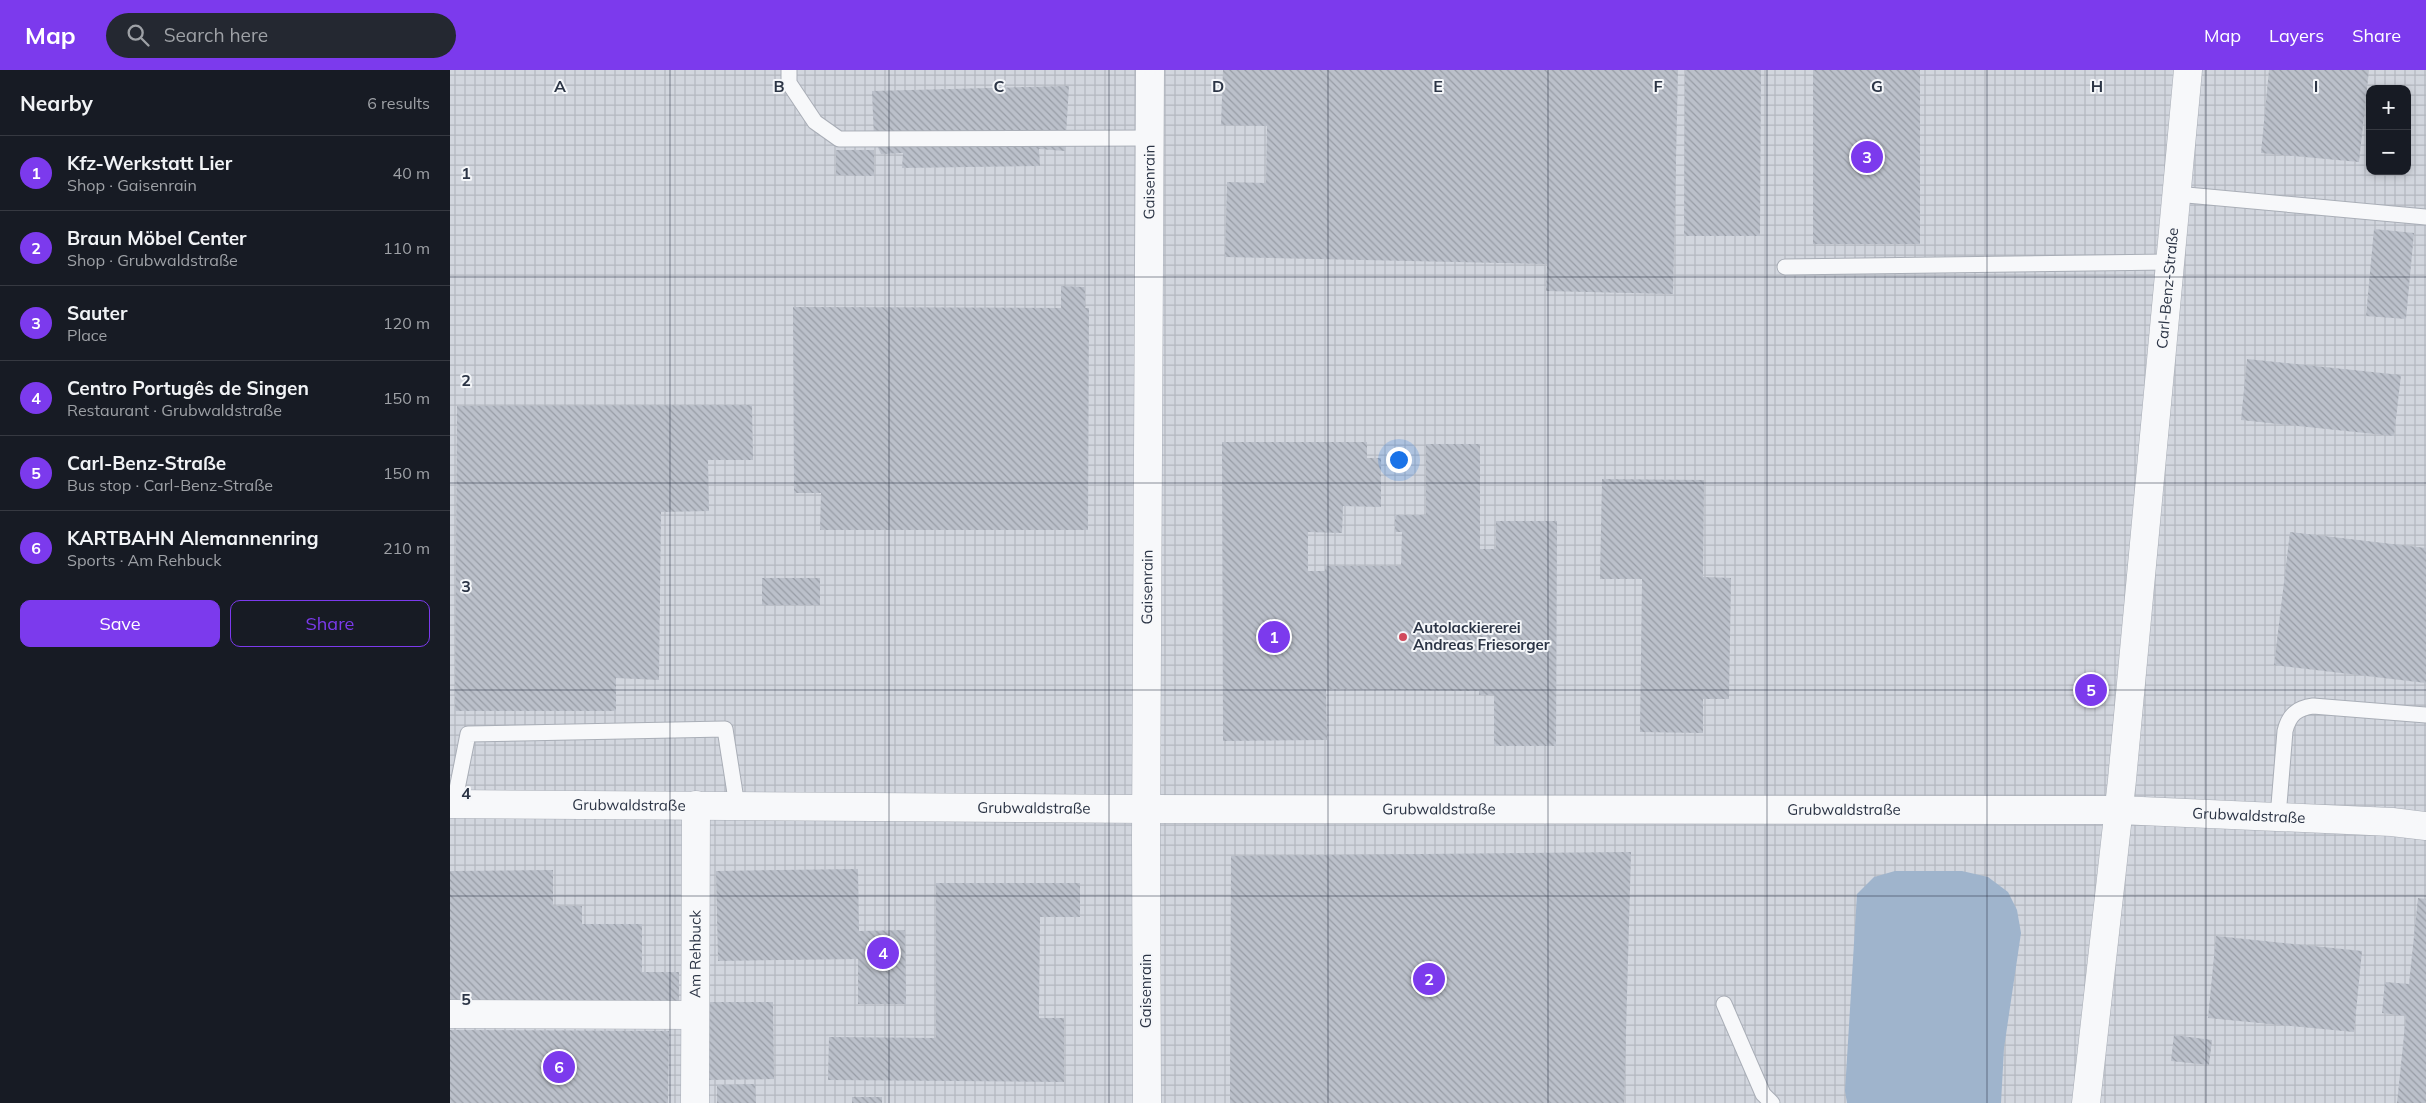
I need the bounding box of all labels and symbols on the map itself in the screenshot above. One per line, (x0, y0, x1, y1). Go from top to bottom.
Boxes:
text: A (554, 76, 566, 96)
text: B (773, 76, 785, 96)
text: C (994, 76, 1005, 96)
text: D (1212, 76, 1224, 96)
text: E (1433, 76, 1443, 96)
text: F (1653, 76, 1663, 96)
text: G (1871, 76, 1883, 96)
text: H (2091, 76, 2103, 96)
text: I (2314, 76, 2318, 96)
pin: 3 (1851, 138, 1883, 176)
street label: Gaisenrain (1139, 145, 1159, 219)
text: 1 (461, 163, 471, 183)
street label: Carl-Benz-Straße (2152, 227, 2182, 350)
text: 2 (461, 370, 471, 390)
your location (1386, 447, 1412, 473)
street label: Gaisenrain (1137, 550, 1157, 624)
text: 3 (461, 576, 471, 596)
pin: 1 (1258, 618, 1290, 656)
place label: Autolackiererei Andreas Friesorger (1413, 618, 1550, 654)
marker: Autolackiererei Andreas Friesorger (1397, 631, 1409, 643)
pin: 5 (2075, 671, 2107, 709)
text: 4 (461, 783, 471, 803)
street label: Grubwaldstraße (572, 795, 686, 815)
street label: Grubwaldstraße (977, 798, 1091, 818)
street label: Grubwaldstraße (1382, 799, 1496, 818)
street label: Grubwaldstraße (1787, 800, 1901, 819)
street label: Grubwaldstraße (2192, 803, 2306, 827)
street label: Am Rehbuck (685, 910, 705, 998)
pin: 4 (867, 934, 899, 972)
street label: Gaisenrain (1136, 954, 1155, 1028)
pin: 2 (1413, 960, 1445, 998)
text: 5 (461, 989, 471, 1009)
pin: 6 (543, 1048, 575, 1086)

